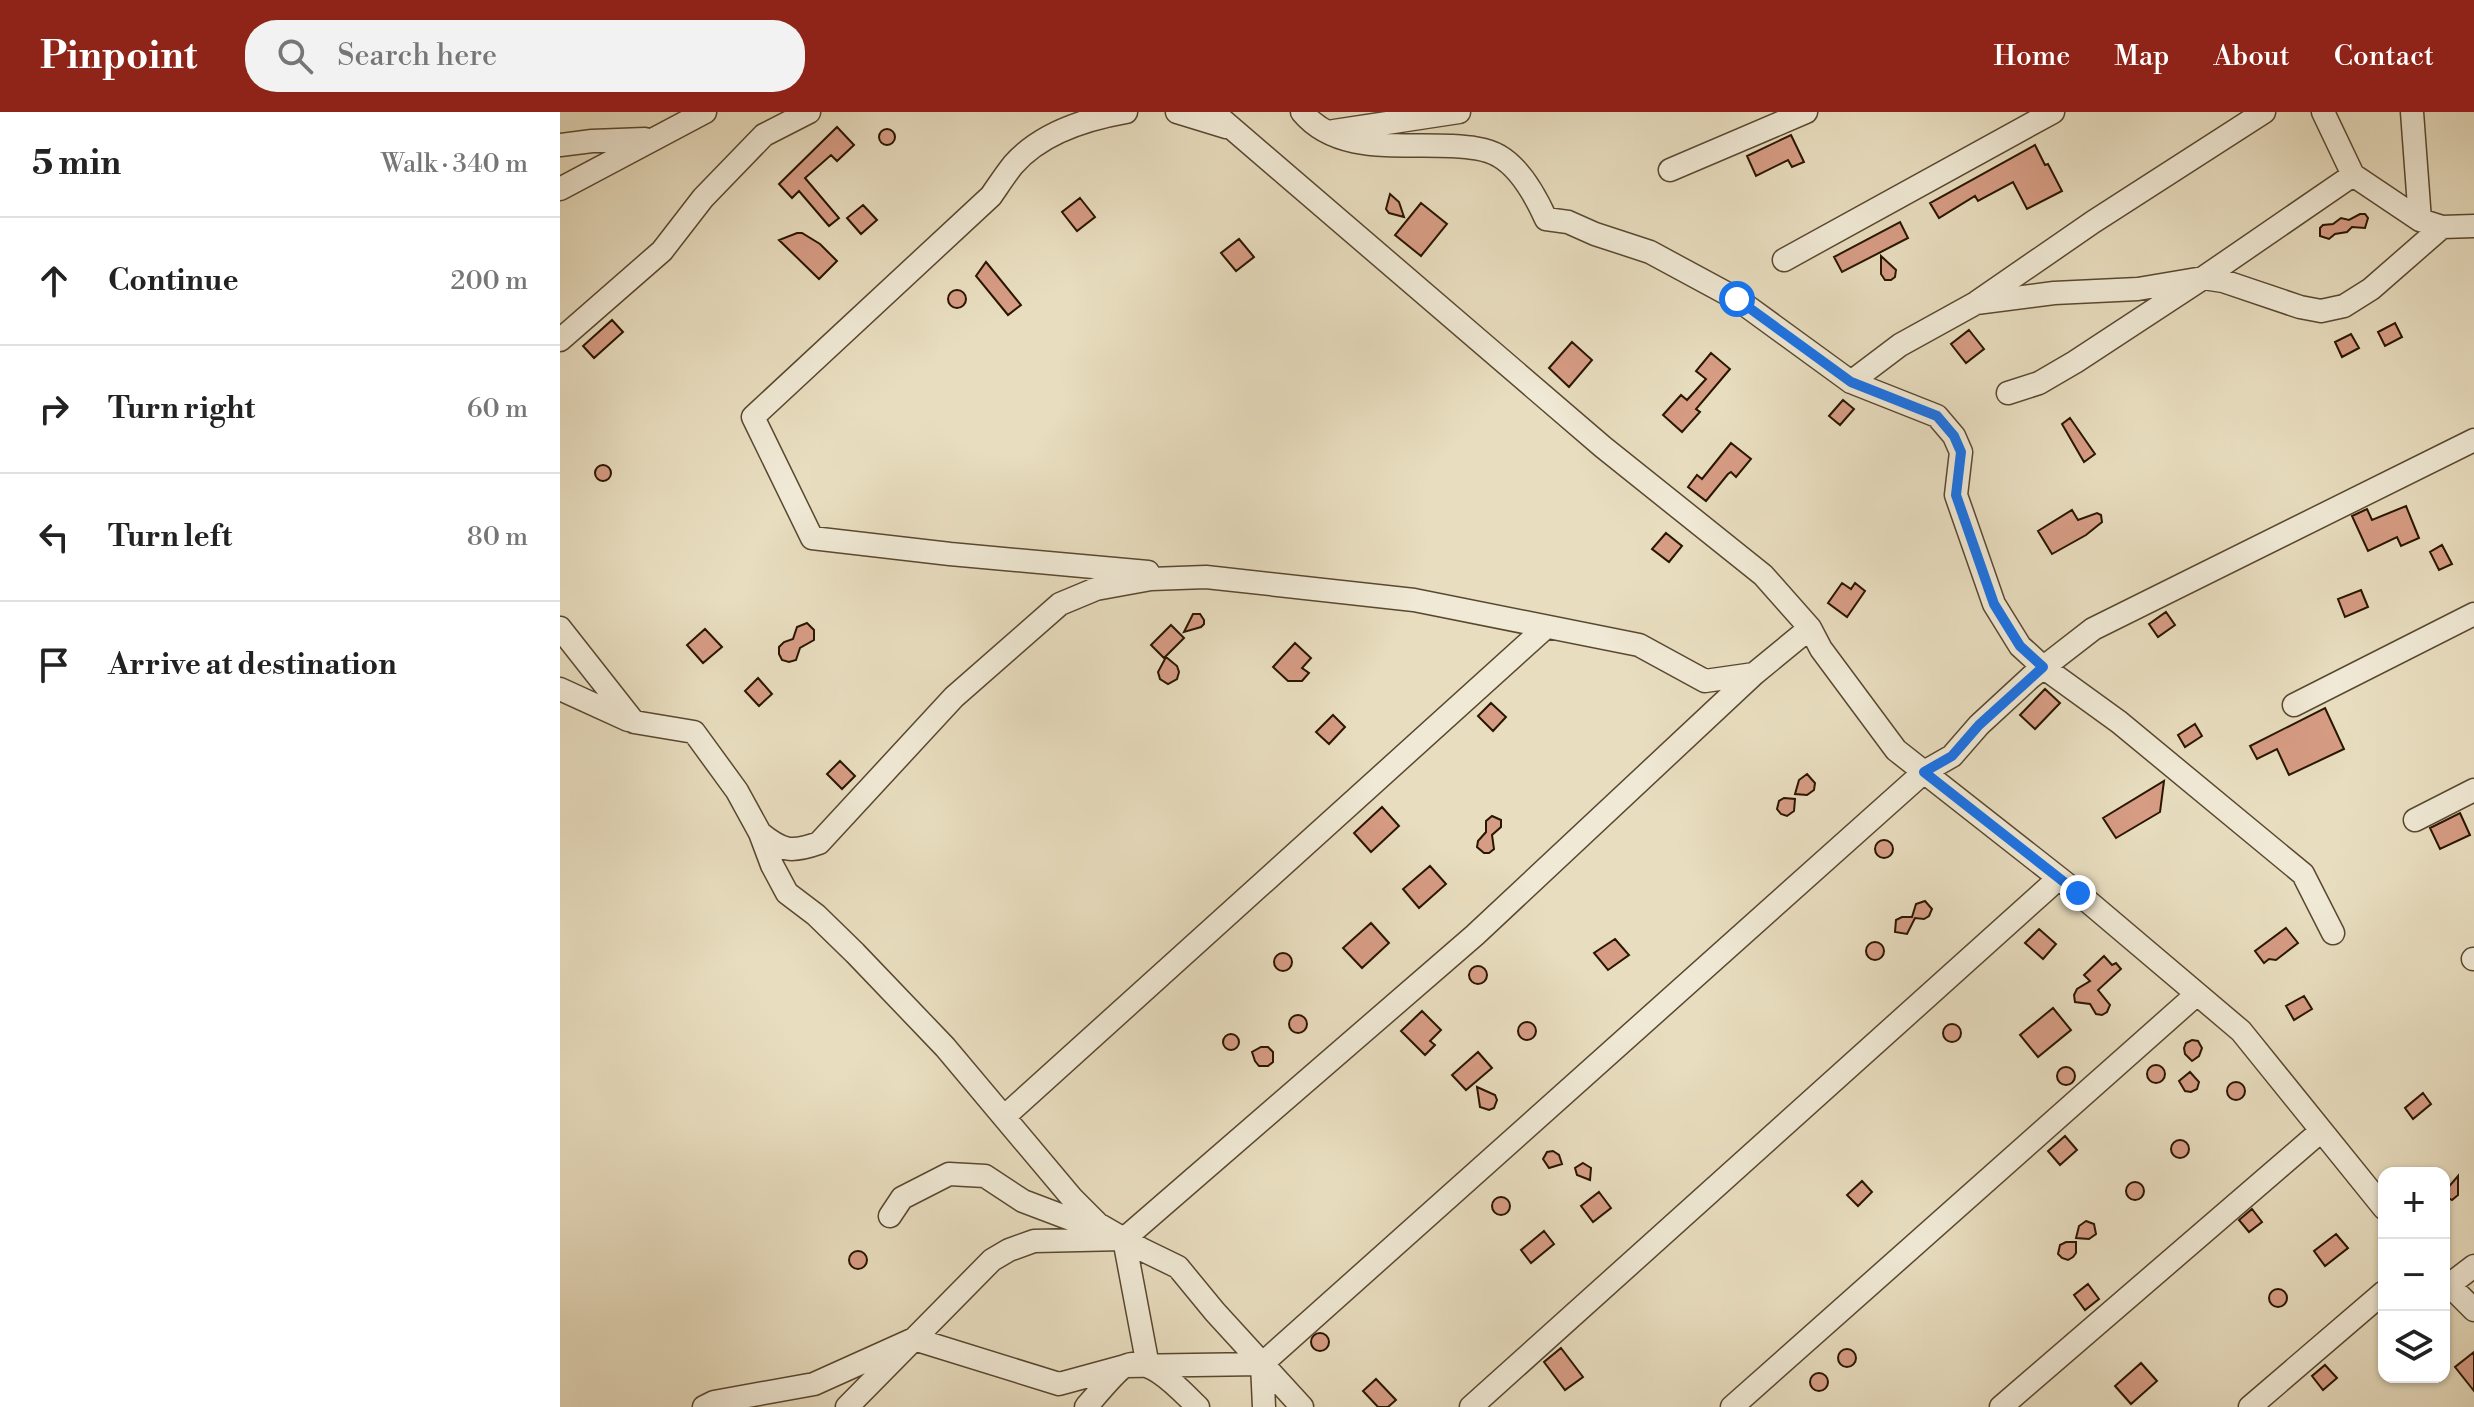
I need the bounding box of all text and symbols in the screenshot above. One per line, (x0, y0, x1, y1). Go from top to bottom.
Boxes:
search box (245, 20, 805, 92)
text: Pinpoint (40, 33, 197, 80)
icon: search (273, 34, 317, 78)
text: Search here (337, 37, 497, 75)
text: Home (1994, 39, 2070, 74)
text: Map (2114, 39, 2169, 74)
text: About (2213, 39, 2290, 74)
text: Contact (2334, 39, 2434, 74)
text: 5 min (32, 143, 121, 185)
text: Walk · 340 m (381, 148, 528, 180)
icon: ahead (32, 259, 76, 303)
text: Continue (108, 262, 239, 300)
text: 200 m (451, 265, 528, 297)
route start (1719, 281, 1755, 317)
icon: right (32, 387, 76, 431)
text: Turn right (108, 390, 255, 428)
text: 60 m (467, 393, 528, 425)
icon: left (32, 515, 76, 559)
text: Turn left (108, 518, 232, 556)
text: 80 m (467, 521, 528, 553)
icon: arrive (32, 643, 76, 687)
text: Arrive at destination (108, 646, 397, 684)
route end (2060, 875, 2096, 911)
map controls (2378, 1167, 2450, 1383)
button: + (2378, 1167, 2450, 1239)
button: − (2378, 1239, 2450, 1311)
button: layers (2378, 1311, 2450, 1383)

